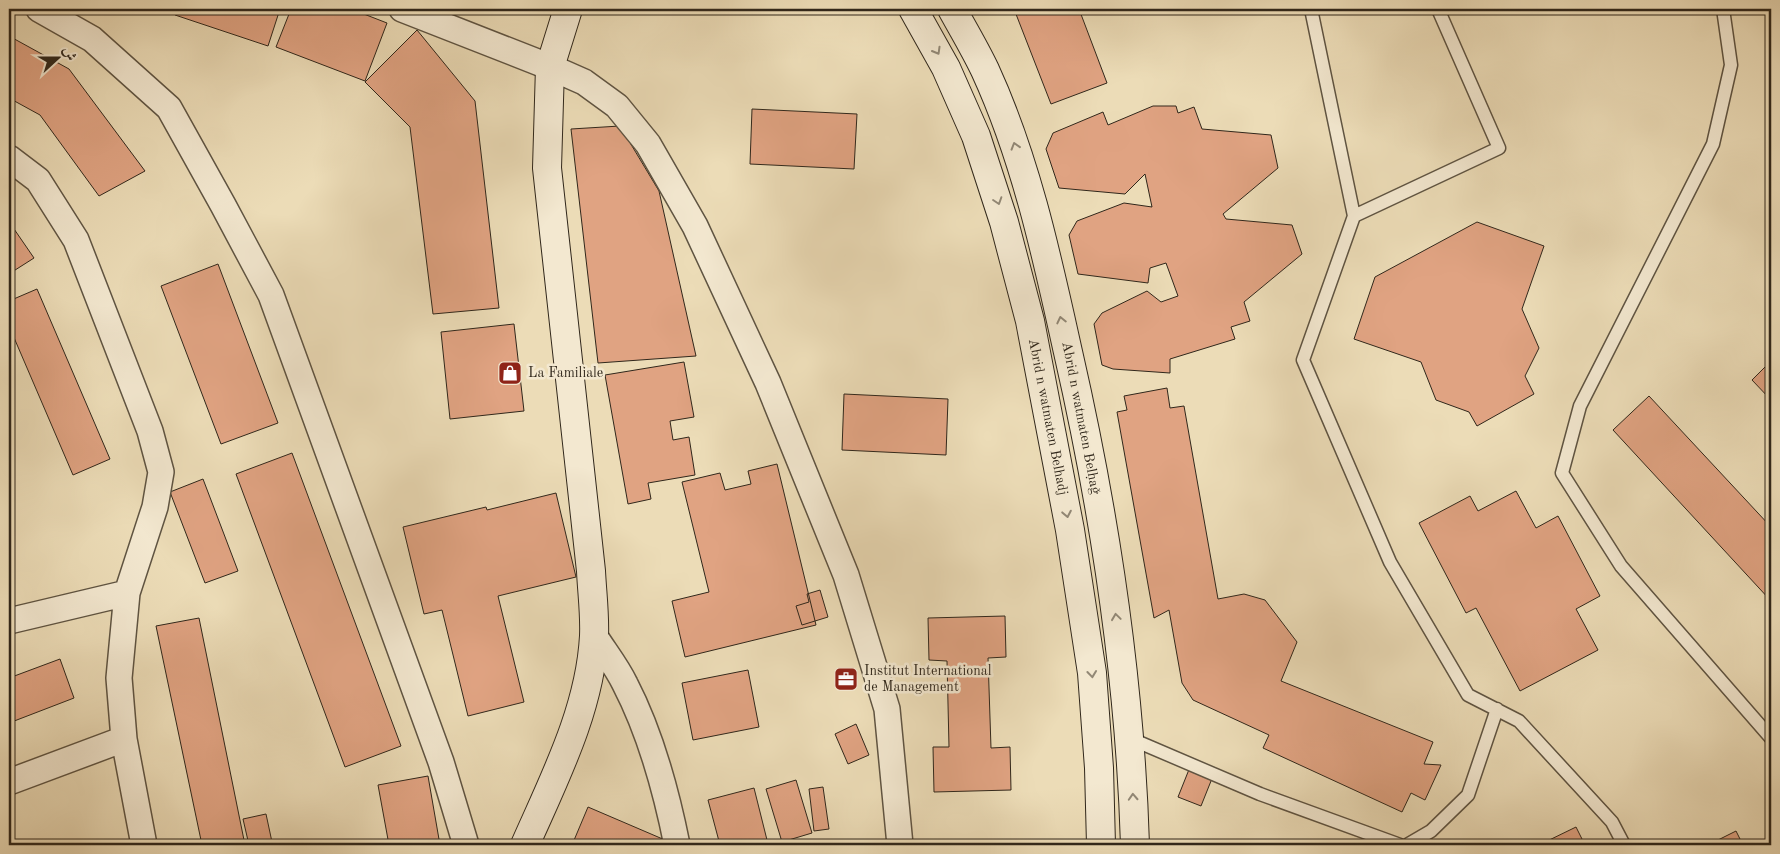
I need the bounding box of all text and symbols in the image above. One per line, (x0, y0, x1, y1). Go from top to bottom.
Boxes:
north arrow (32, 32, 82, 82)
text: ش (60, 45, 78, 63)
one-way arrow (931, 46, 941, 55)
one-way arrow (1010, 143, 1020, 151)
one-way arrow (992, 197, 1002, 205)
one-way arrow (1056, 316, 1067, 325)
street label: Abrid n watmaten Belhadj (1026, 337, 1070, 497)
street label: Abrid n watmaten Belḥaǧ (1059, 341, 1103, 496)
shop icon: La Familiale (497, 360, 523, 386)
place label: La Familiale (528, 366, 603, 380)
one-way arrow (1061, 509, 1071, 518)
one-way arrow (1111, 613, 1122, 621)
place label: Institut International de Management (864, 664, 992, 694)
office icon: Institut International de Management (833, 666, 859, 692)
one-way arrow (1086, 670, 1097, 678)
one-way arrow (1128, 792, 1139, 800)

